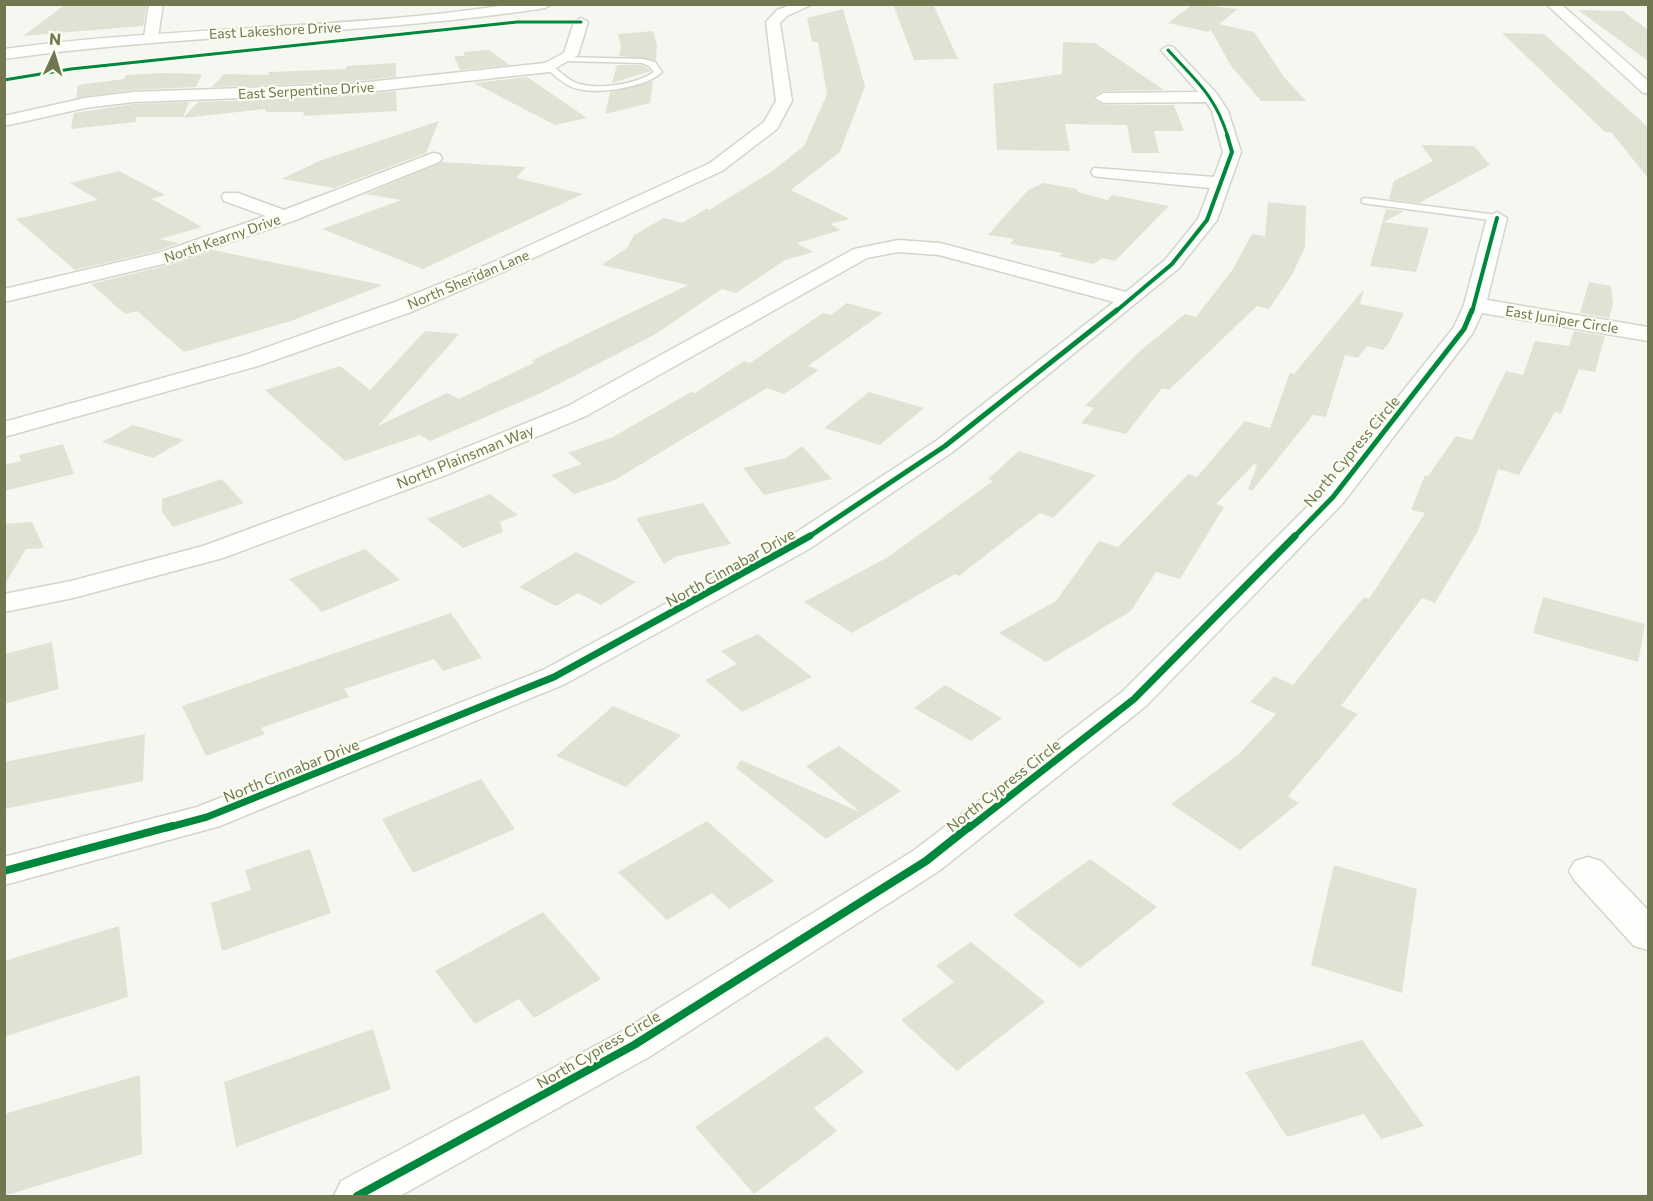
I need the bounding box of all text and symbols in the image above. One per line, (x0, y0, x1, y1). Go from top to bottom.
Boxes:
street label: East Lakeshore Drive (208, 18, 342, 42)
north arrow (24, 24, 84, 84)
text: N (48, 29, 62, 48)
street label: East Serpentine Drive (237, 78, 375, 102)
street label: North Kearny Drive (162, 210, 282, 266)
street label: North Sheridan Lane (405, 246, 531, 312)
street label: East Juniper Circle (1504, 302, 1620, 336)
street label: North Cypress Circle (1299, 392, 1403, 510)
street label: North Plainsman Way (394, 420, 537, 492)
street label: North Cinnabar Drive (662, 524, 798, 610)
street label: North Cinnabar Drive (220, 734, 362, 805)
street label: North Cypress Circle (942, 735, 1064, 835)
street label: North Cypress Circle (533, 1006, 663, 1092)

